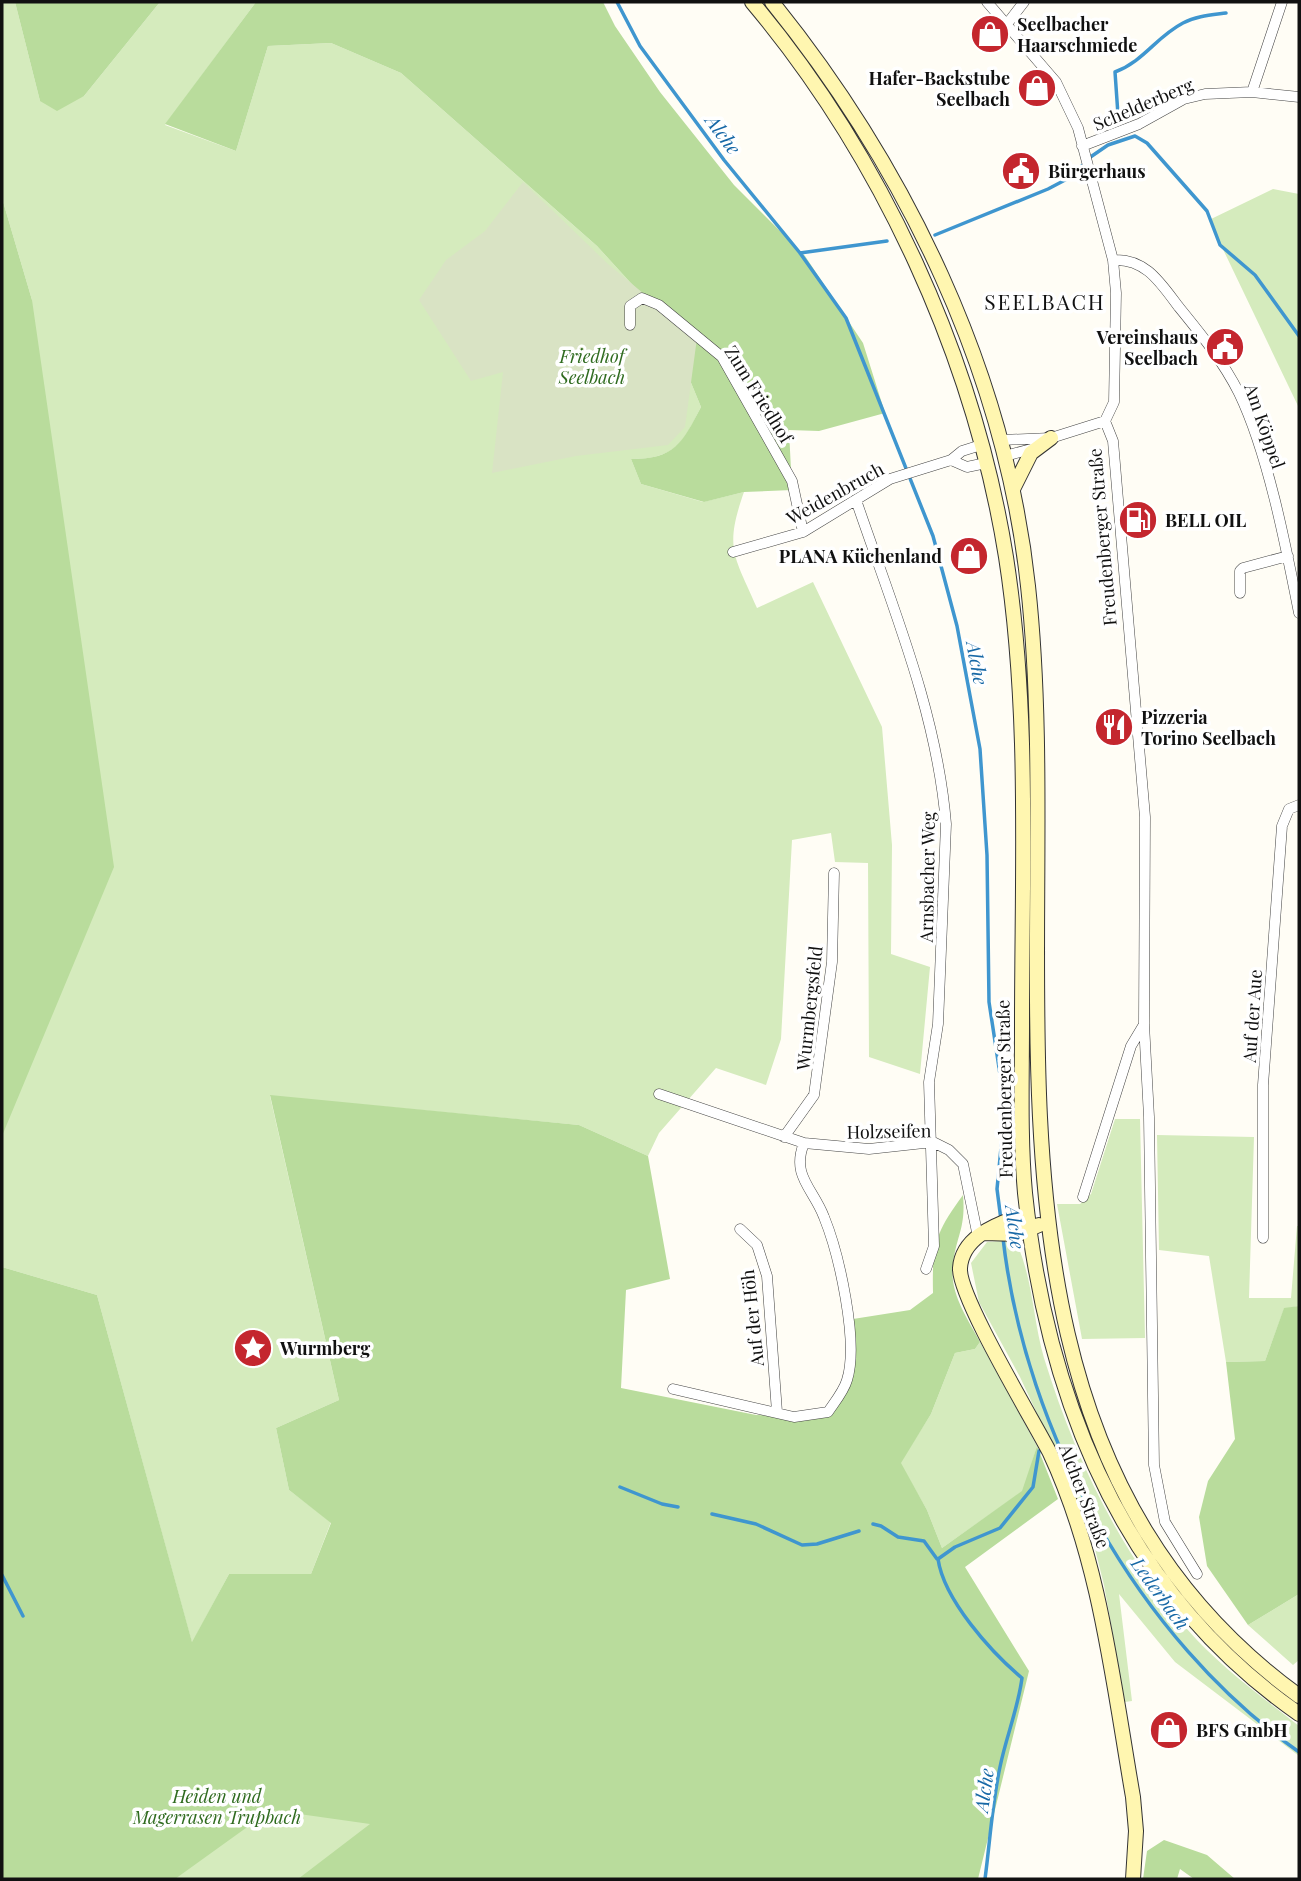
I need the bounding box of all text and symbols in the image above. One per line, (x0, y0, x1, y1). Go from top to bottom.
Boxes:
place label: Seelbacher Haarschmiede (1017, 12, 1137, 57)
shop icon: Seelbacher Haarschmiede (969, 13, 1011, 55)
place label: Hafer-Backstube Seelbach (869, 66, 1010, 111)
shop icon: Hafer-Backstube Seelbach (1016, 67, 1058, 109)
street label: Schelderberg (1089, 72, 1197, 136)
water label: Alche (699, 107, 748, 159)
public building icon: Bürgerhaus (1000, 150, 1042, 192)
place label: Bürgerhaus (1048, 159, 1145, 183)
district label: SEELBACH (984, 287, 1106, 315)
place label: Vereinshaus Seelbach (1095, 325, 1198, 370)
public building icon: Vereinshaus Seelbach (1204, 326, 1246, 368)
street label: Zum Friedhof (719, 341, 800, 449)
park label: Friedhof Seelbach (558, 344, 628, 389)
street label: Am Köppel (1239, 379, 1291, 472)
street label: Freudenberger Straße (1082, 447, 1122, 627)
street label: Weidenbruch (781, 456, 888, 530)
fuel station icon: BELL OIL (1117, 499, 1159, 541)
place label: BELL OIL (1165, 508, 1246, 532)
shop icon: PLANA Küchenland (948, 535, 990, 577)
place label: PLANA Küchenland (779, 544, 942, 568)
water label: Alche (961, 637, 995, 687)
place label: Pizzeria Torino Seelbach (1141, 705, 1276, 750)
restaurant icon: Pizzeria Torino Seelbach (1093, 706, 1135, 748)
street label: Arnsbacher Weg (914, 811, 940, 944)
street label: Wurmbergsfeld (790, 944, 828, 1072)
street label: Auf der Aue (1237, 969, 1267, 1064)
street label: Freudenberger Straße (990, 1000, 1018, 1178)
street label: Holzseifen (846, 1118, 932, 1144)
water label: Alche (1000, 1202, 1032, 1250)
street label: Auf der Höh (735, 1268, 769, 1368)
place icon: Wurmberg (232, 1327, 274, 1369)
place label: Wurmberg (279, 1336, 370, 1360)
street label: Alcher Straße (1054, 1440, 1116, 1551)
water label: Lederbach (1125, 1551, 1196, 1635)
shop icon: BFS GmbH (1148, 1709, 1190, 1751)
place label: BFS GmbH (1196, 1718, 1288, 1742)
water label: Alche (967, 1767, 999, 1815)
park label: Heiden und Magerrasen Trupbach (132, 1784, 301, 1829)

